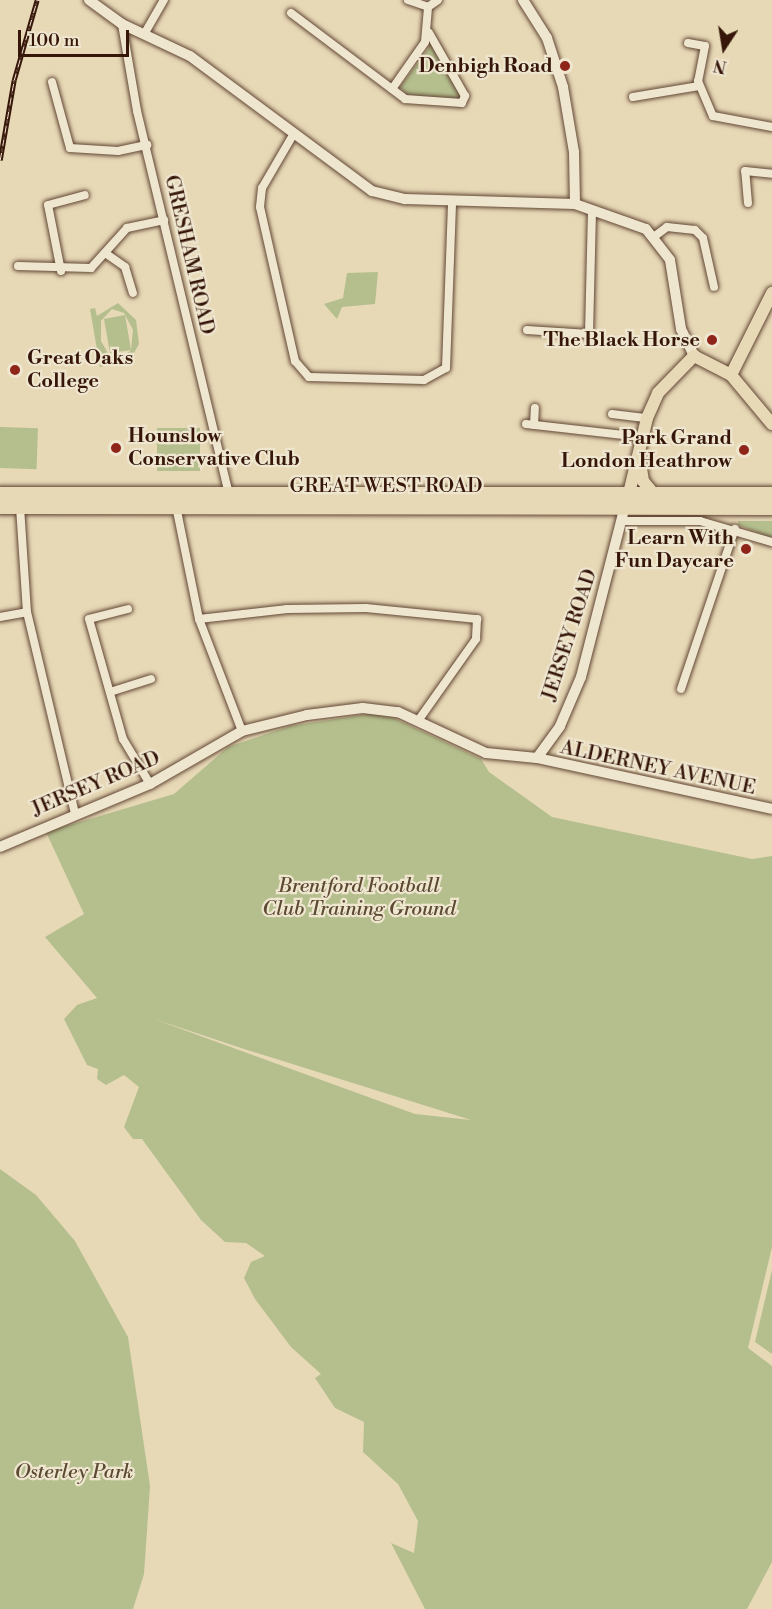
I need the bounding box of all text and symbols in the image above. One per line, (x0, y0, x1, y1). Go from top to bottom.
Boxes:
scale bar (21, 18, 132, 56)
north arrow (694, 18, 754, 78)
text: 100 m (29, 29, 80, 52)
place label: Denbigh Road (418, 54, 553, 78)
text: N (712, 55, 729, 77)
marker: Denbigh Road (558, 59, 572, 73)
street label: GRESHAM ROAD (159, 173, 219, 337)
place label: The Black Horse (544, 328, 700, 352)
marker: The Black Horse (705, 333, 719, 347)
place label: Great Oaks College (27, 346, 133, 393)
marker: Great Oaks College (8, 363, 22, 377)
place label: Hounslow Conservative Club (128, 424, 300, 471)
place label: Park Grand London Heathrow (561, 426, 732, 473)
marker: Hounslow Conservative Club (109, 441, 123, 455)
marker: Park Grand London Heathrow (737, 443, 751, 457)
street label: GREAT WEST ROAD (290, 474, 482, 498)
place label: Learn With Fun Daycare (615, 526, 734, 573)
marker: Learn With Fun Daycare (739, 542, 753, 556)
street label: JERSEY ROAD (537, 566, 603, 704)
street label: ALDERNEY AVENUE (558, 736, 758, 800)
street label: JERSEY ROAD (28, 746, 164, 822)
park label: Brentford Football Club Training Ground (262, 875, 456, 922)
park label: Osterley Park (15, 1460, 133, 1484)

